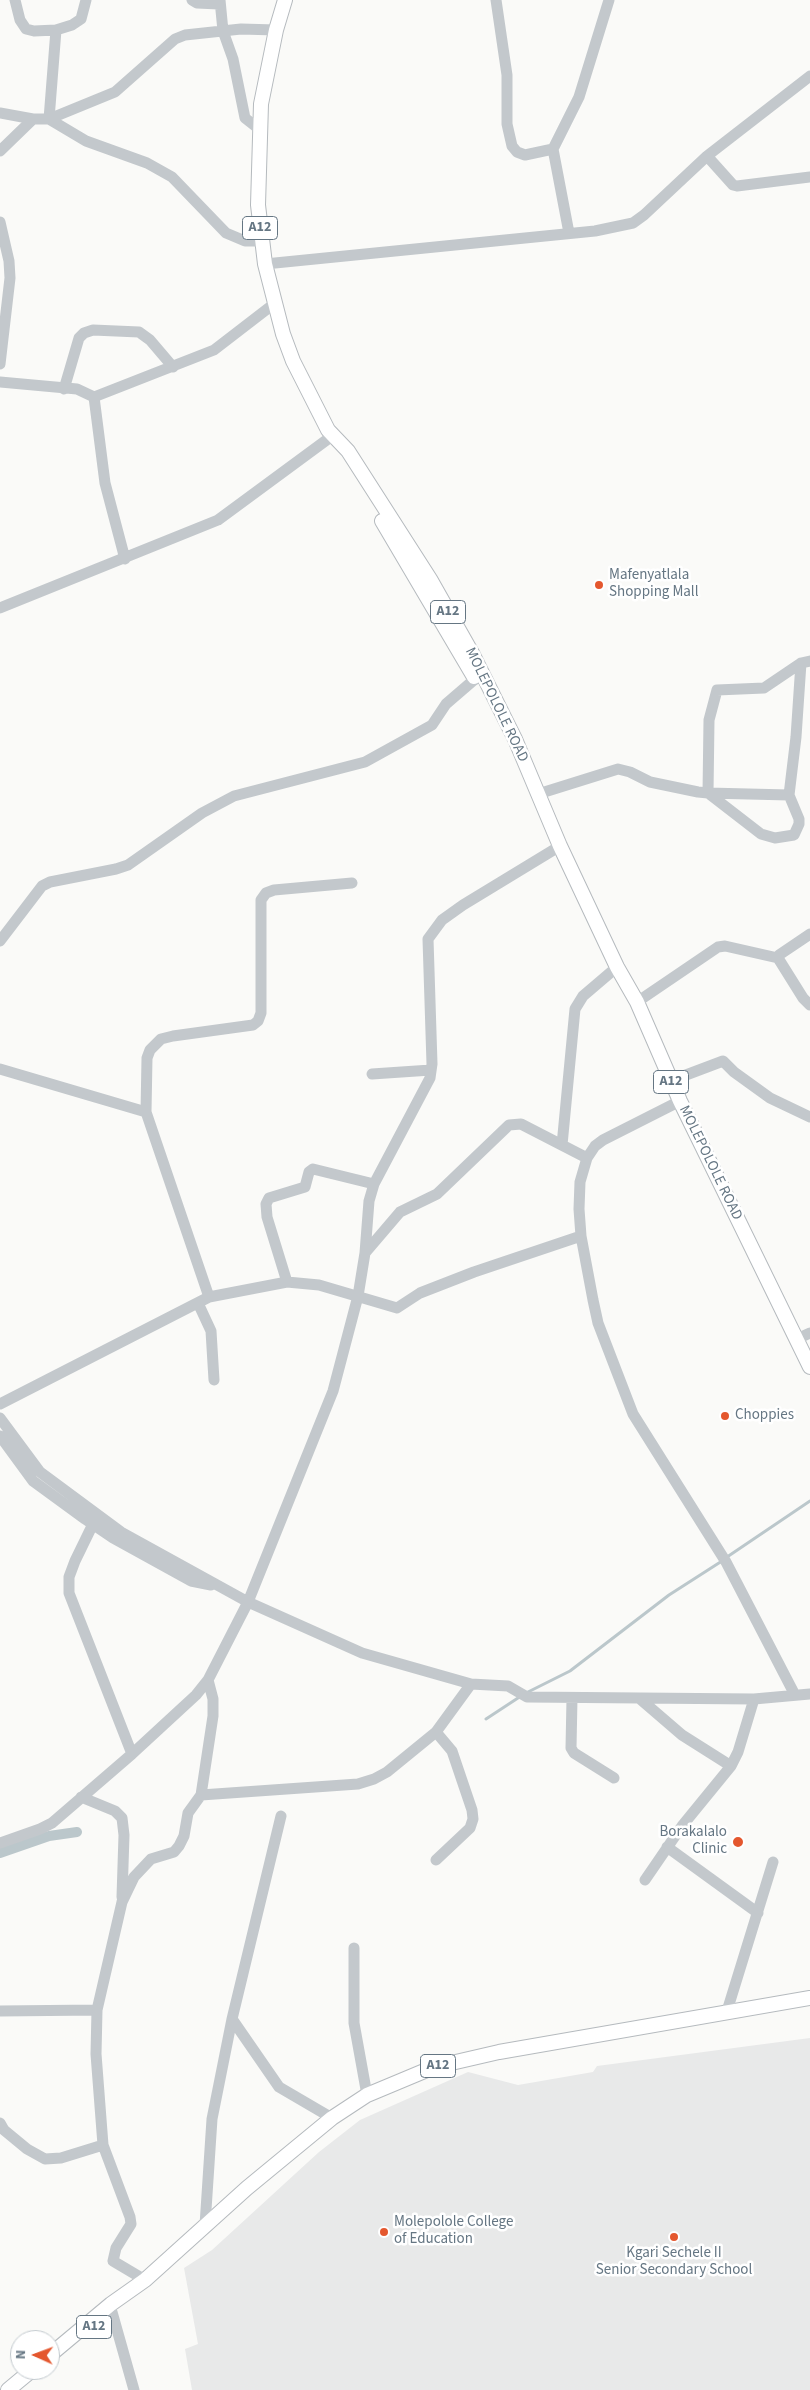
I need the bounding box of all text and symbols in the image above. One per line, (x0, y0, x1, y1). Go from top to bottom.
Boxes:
road number: A12 (242, 217, 278, 240)
place label: Mafenyatlala Shopping Mall (609, 567, 699, 602)
marker: Mafenyatlala Shopping Mall (593, 579, 605, 591)
road number: A12 (430, 600, 466, 624)
street label: MOLEPOLOLE ROAD (460, 645, 532, 765)
road number: A12 (654, 1070, 688, 1094)
street label: MOLEPOLOLE ROAD (674, 1103, 746, 1223)
place label: Choppies (735, 1407, 794, 1425)
marker: Choppies (719, 1410, 731, 1422)
place label: Borakalalo Clinic (659, 1824, 727, 1859)
marker: Borakalalo Clinic (731, 1835, 745, 1849)
road number: A12 (420, 2054, 456, 2078)
place label: Molepolole College of Education (394, 2214, 513, 2249)
marker: Molepolole College of Education (378, 2226, 390, 2238)
marker: Kgari Sechele II Senior Secondary School (668, 2231, 680, 2243)
place label: Kgari Sechele II Senior Secondary School (596, 2245, 752, 2280)
road number: A12 (76, 2316, 112, 2338)
north arrow (10, 2330, 60, 2380)
text: N (11, 2350, 31, 2360)

